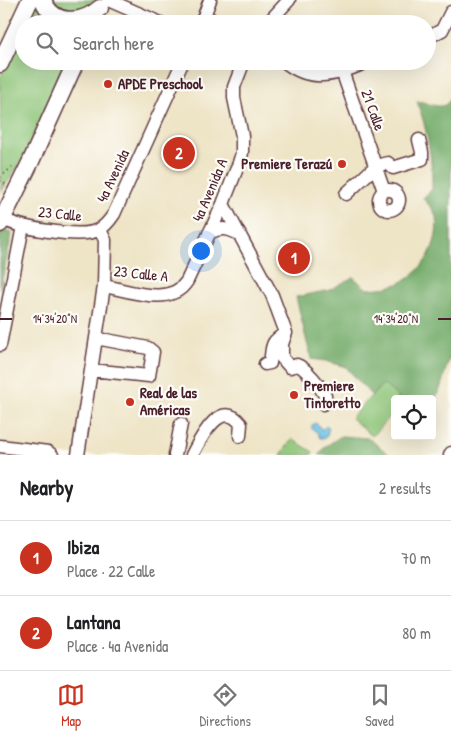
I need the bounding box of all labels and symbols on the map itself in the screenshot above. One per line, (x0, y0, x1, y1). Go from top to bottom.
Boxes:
place label: APDE Preschool (118, 73, 204, 94)
marker: APDE Preschool (102, 78, 114, 90)
street label: 21 Calle (356, 86, 391, 133)
pin: 2 (163, 134, 195, 172)
street label: 4a Avenida (91, 146, 134, 206)
place label: Premiere Terazú (241, 153, 333, 174)
street label: 4a Avenida A (187, 154, 233, 225)
marker: Premiere Terazú (336, 158, 348, 170)
street label: 23 Calle (37, 201, 83, 226)
your location (188, 238, 214, 264)
pin: 1 (278, 239, 310, 277)
street label: 23 Calle A (113, 260, 170, 287)
text: 14°34'20"N (33, 310, 77, 327)
text: 14°34'20"N (374, 310, 418, 327)
place label: Premiere Tintoretto (303, 375, 360, 413)
place label: Real de las Américas (140, 382, 197, 420)
marker: Premiere Tintoretto (288, 389, 300, 401)
marker: Real de las Américas (124, 396, 136, 408)

